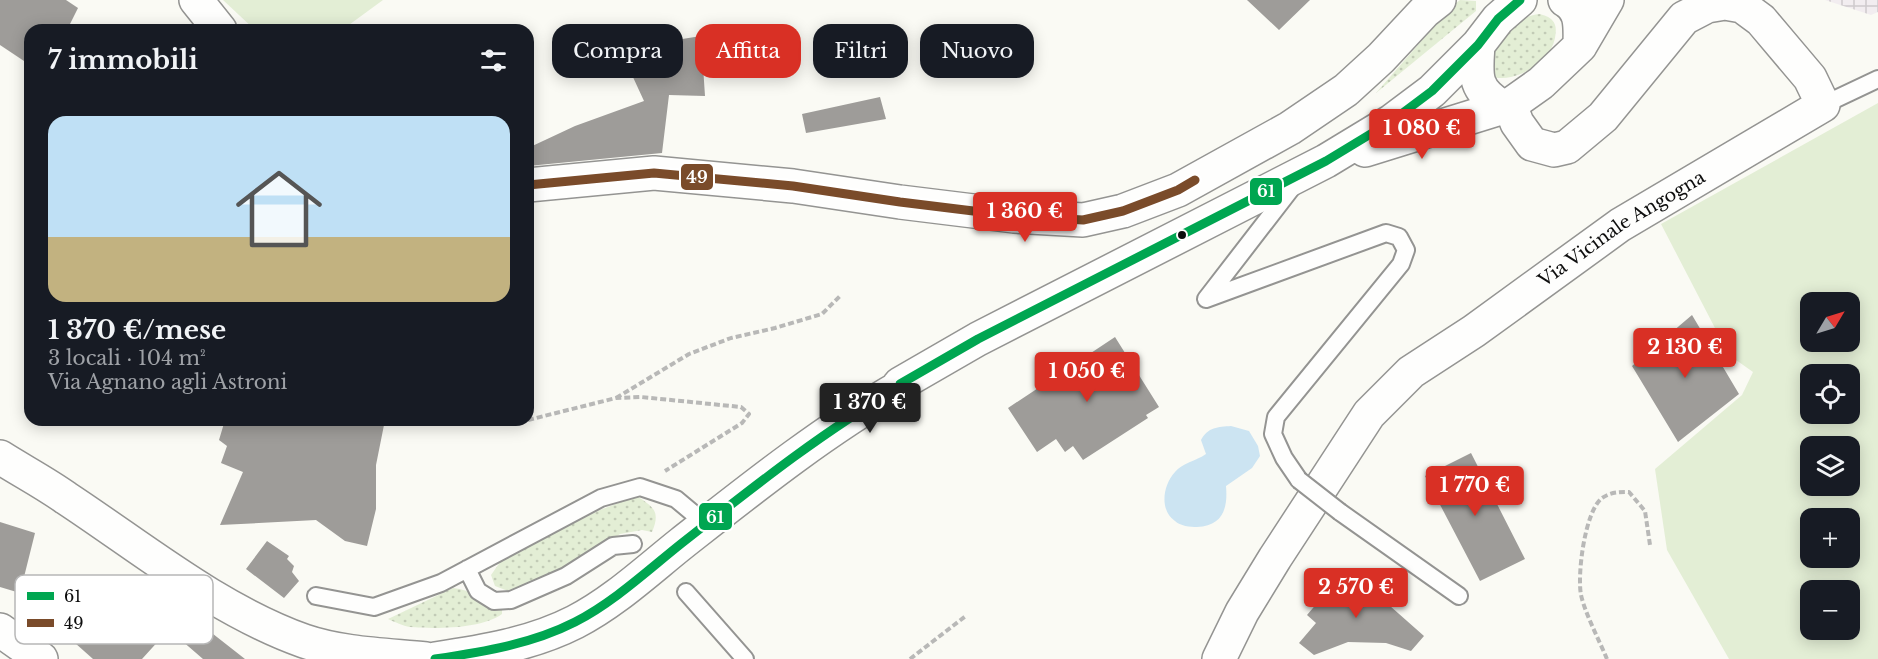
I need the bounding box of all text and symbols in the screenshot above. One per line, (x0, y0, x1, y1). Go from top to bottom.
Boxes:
chip: Compra (552, 24, 683, 78)
chip: Affitta (695, 24, 801, 78)
chip: Filtri (813, 24, 908, 78)
chip: Nuovo (920, 24, 1034, 78)
text: 7 immobili (48, 44, 198, 76)
icon: filters (477, 44, 510, 77)
pin: 1 080 € (1367, 109, 1477, 160)
text: 1 080 € (1383, 116, 1461, 140)
icon: home (225, 155, 333, 263)
line badge: 49 (680, 163, 714, 191)
street label: Via Vicinale Angogna (1533, 166, 1709, 292)
text: 49 (686, 167, 708, 187)
line badge: 61 (1249, 177, 1283, 206)
text: 61 (1257, 181, 1275, 201)
pin: 1 360 € (970, 192, 1080, 243)
text: 1 360 € (987, 199, 1063, 223)
unlabelled marker (1176, 229, 1188, 241)
north arrow (1800, 292, 1860, 352)
map controls (1800, 292, 1860, 640)
text: 1 370 €/mese (48, 314, 226, 346)
pin: 2 130 € (1630, 328, 1740, 379)
text: 2 130 € (1647, 335, 1723, 359)
text: 3 locali · 104 m² (48, 346, 206, 370)
pin: 1 050 € (1032, 352, 1142, 403)
text: 1 050 € (1049, 359, 1125, 383)
button: locate (1800, 364, 1860, 424)
text: Via Agnano agli Astroni (48, 370, 287, 394)
pin: 1 370 € (815, 383, 925, 434)
text: 1 370 € (834, 390, 906, 414)
button: layers (1800, 436, 1860, 496)
pin: 1 770 € (1420, 466, 1530, 517)
text: 1 770 € (1440, 473, 1510, 497)
line badge: 61 (698, 502, 733, 531)
text: 61 (706, 507, 724, 527)
button: + (1800, 508, 1860, 568)
pin: 2 570 € (1301, 568, 1411, 619)
legend (15, 575, 213, 644)
text: 2 570 € (1318, 575, 1394, 599)
button: − (1800, 580, 1860, 640)
text: 61 (64, 586, 81, 606)
text: 49 (64, 613, 84, 633)

